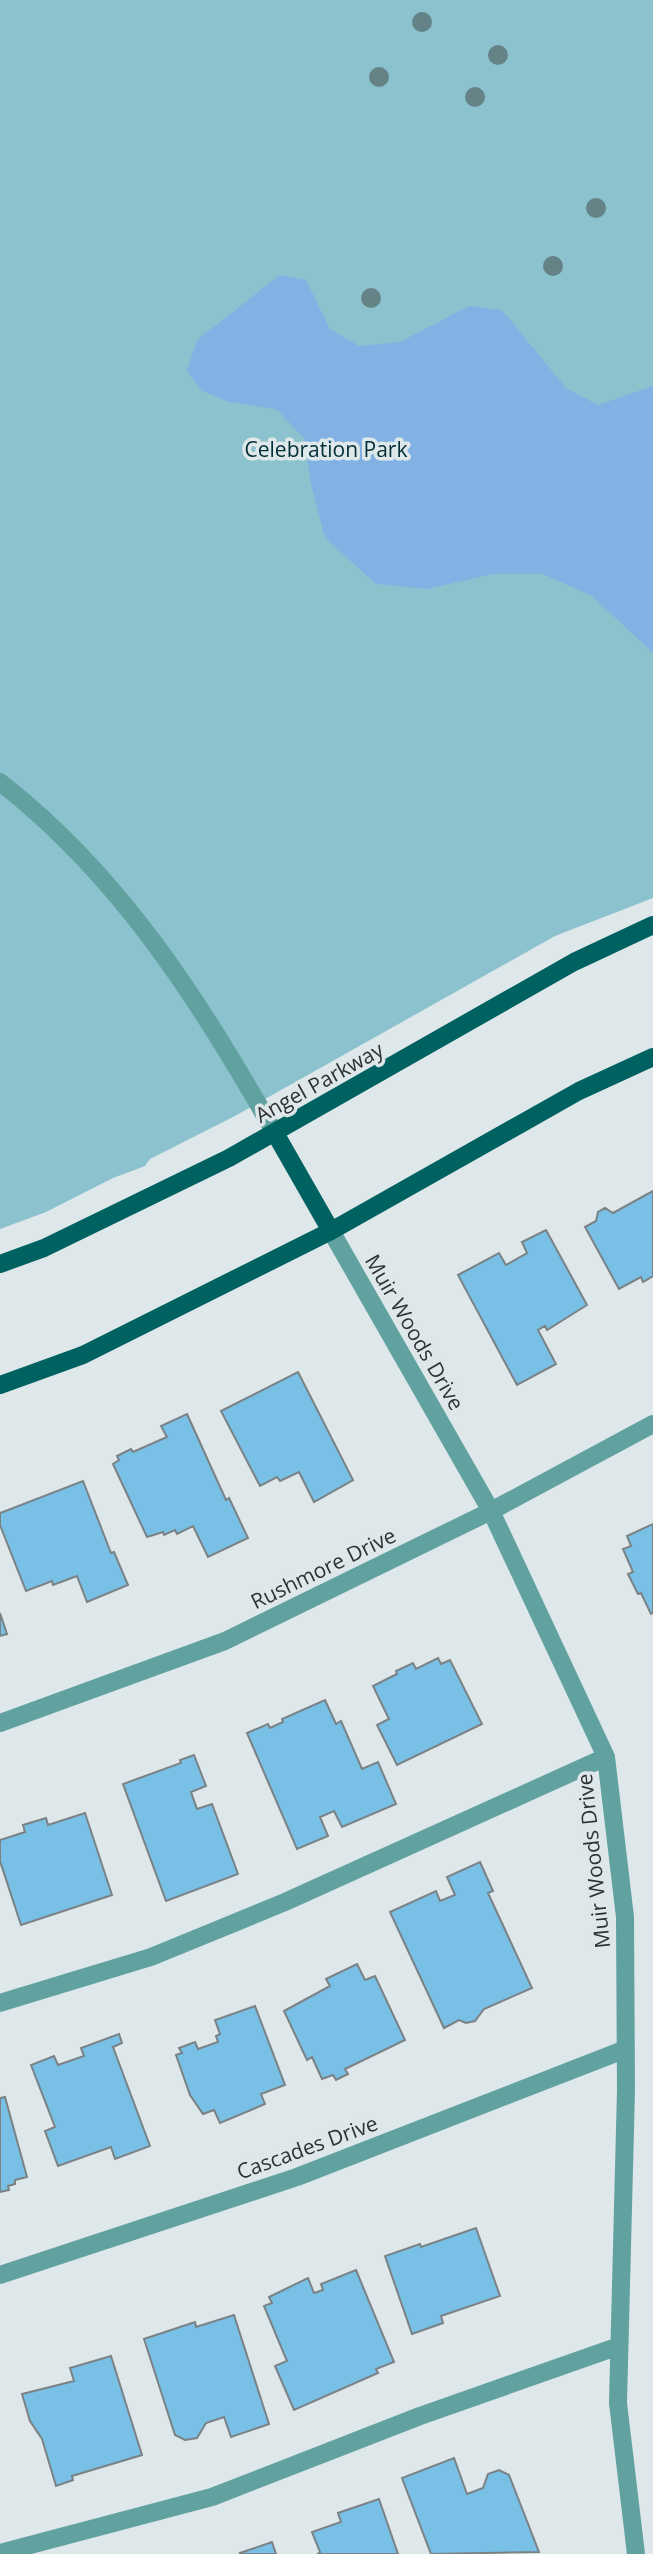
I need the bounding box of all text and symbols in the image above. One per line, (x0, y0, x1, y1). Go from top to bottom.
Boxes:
park label: Celebration Park (245, 435, 407, 463)
street label: Angel Parkway (250, 1035, 389, 1129)
street label: Muir Woods Drive (359, 1249, 471, 1415)
street label: Rushmore Drive (246, 1521, 400, 1615)
street label: Muir Woods Drive (570, 1772, 616, 1950)
street label: Cascades Drive (233, 2109, 381, 2185)

